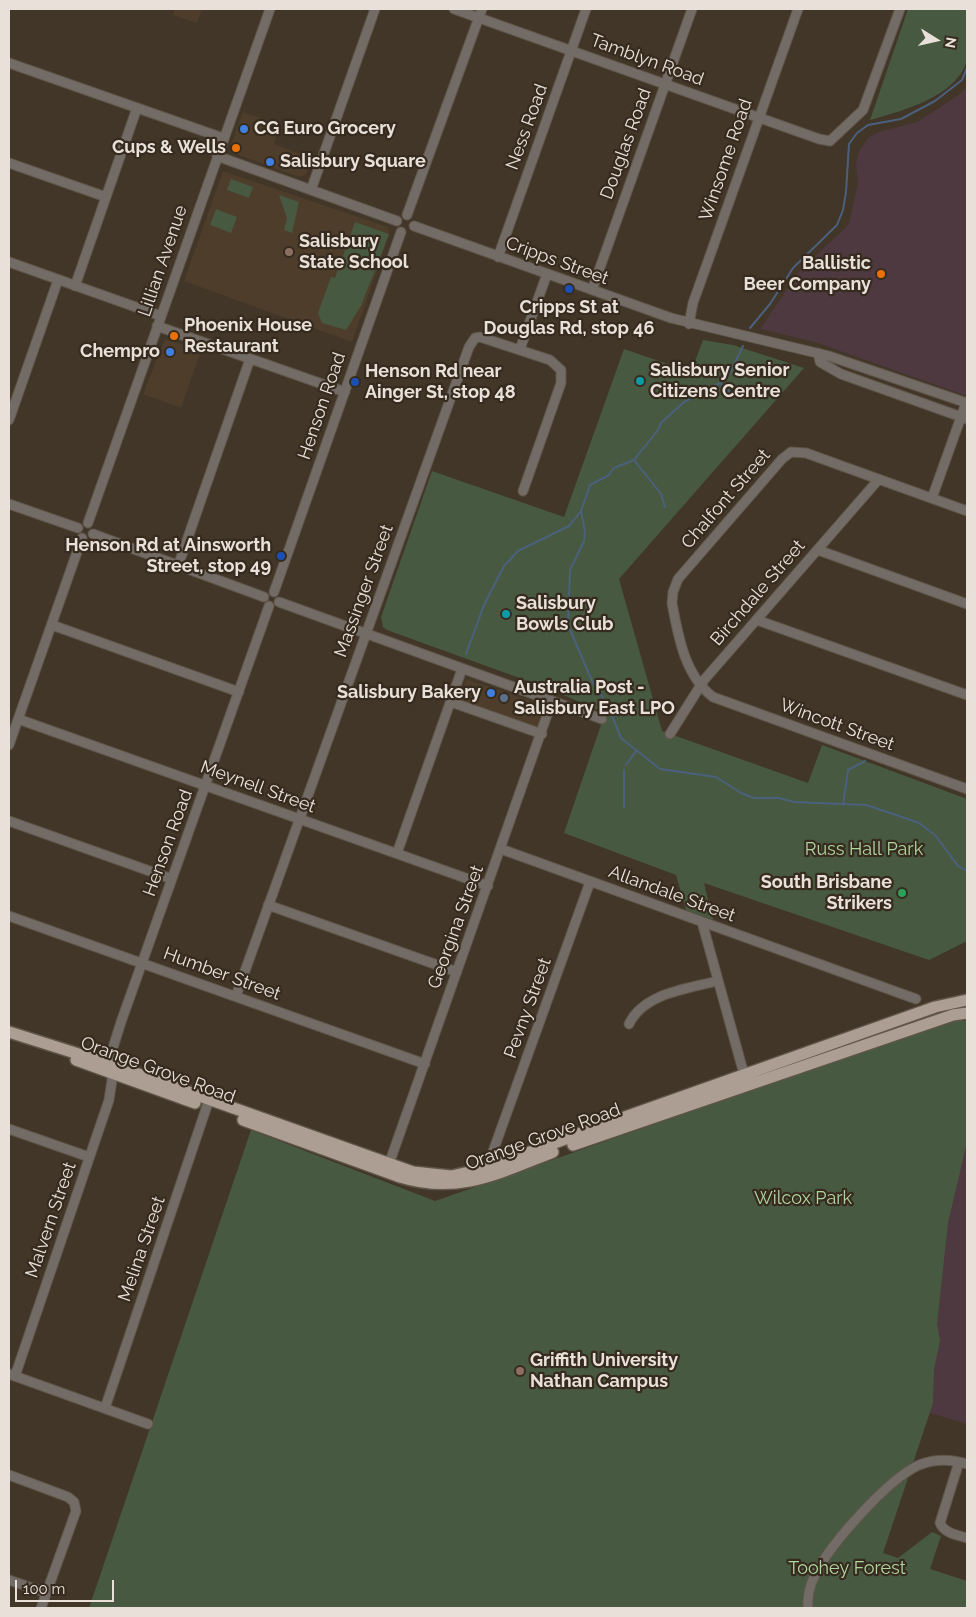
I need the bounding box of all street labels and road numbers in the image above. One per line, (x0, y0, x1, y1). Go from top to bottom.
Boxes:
street label: Tamblyn Road (587, 29, 707, 91)
street label: Ness Road (502, 81, 552, 173)
street label: Douglas Road (596, 86, 656, 202)
street label: Winsome Road (695, 96, 757, 224)
street label: Lillian Avenue (134, 203, 192, 319)
street label: Cripps Street (503, 232, 611, 290)
street label: Henson Road (294, 350, 350, 462)
street label: Chalfont Street (677, 445, 775, 553)
street label: Massinger Street (330, 522, 398, 660)
street label: Birchdale Street (706, 536, 810, 650)
street label: Wincott Street (777, 694, 897, 756)
street label: Meynell Street (197, 756, 319, 818)
street label: Henson Road (139, 787, 197, 899)
street label: Allandale Street (606, 861, 738, 927)
street label: Georgina Street (424, 862, 488, 992)
street label: Humber Street (161, 943, 283, 1005)
street label: Pevny Street (500, 955, 556, 1061)
street label: Orange Grove Road (78, 1032, 238, 1108)
street label: Orange Grove Road (463, 1099, 623, 1175)
street label: Malvern Street (21, 1159, 81, 1281)
street label: Melina Street (114, 1194, 170, 1304)

